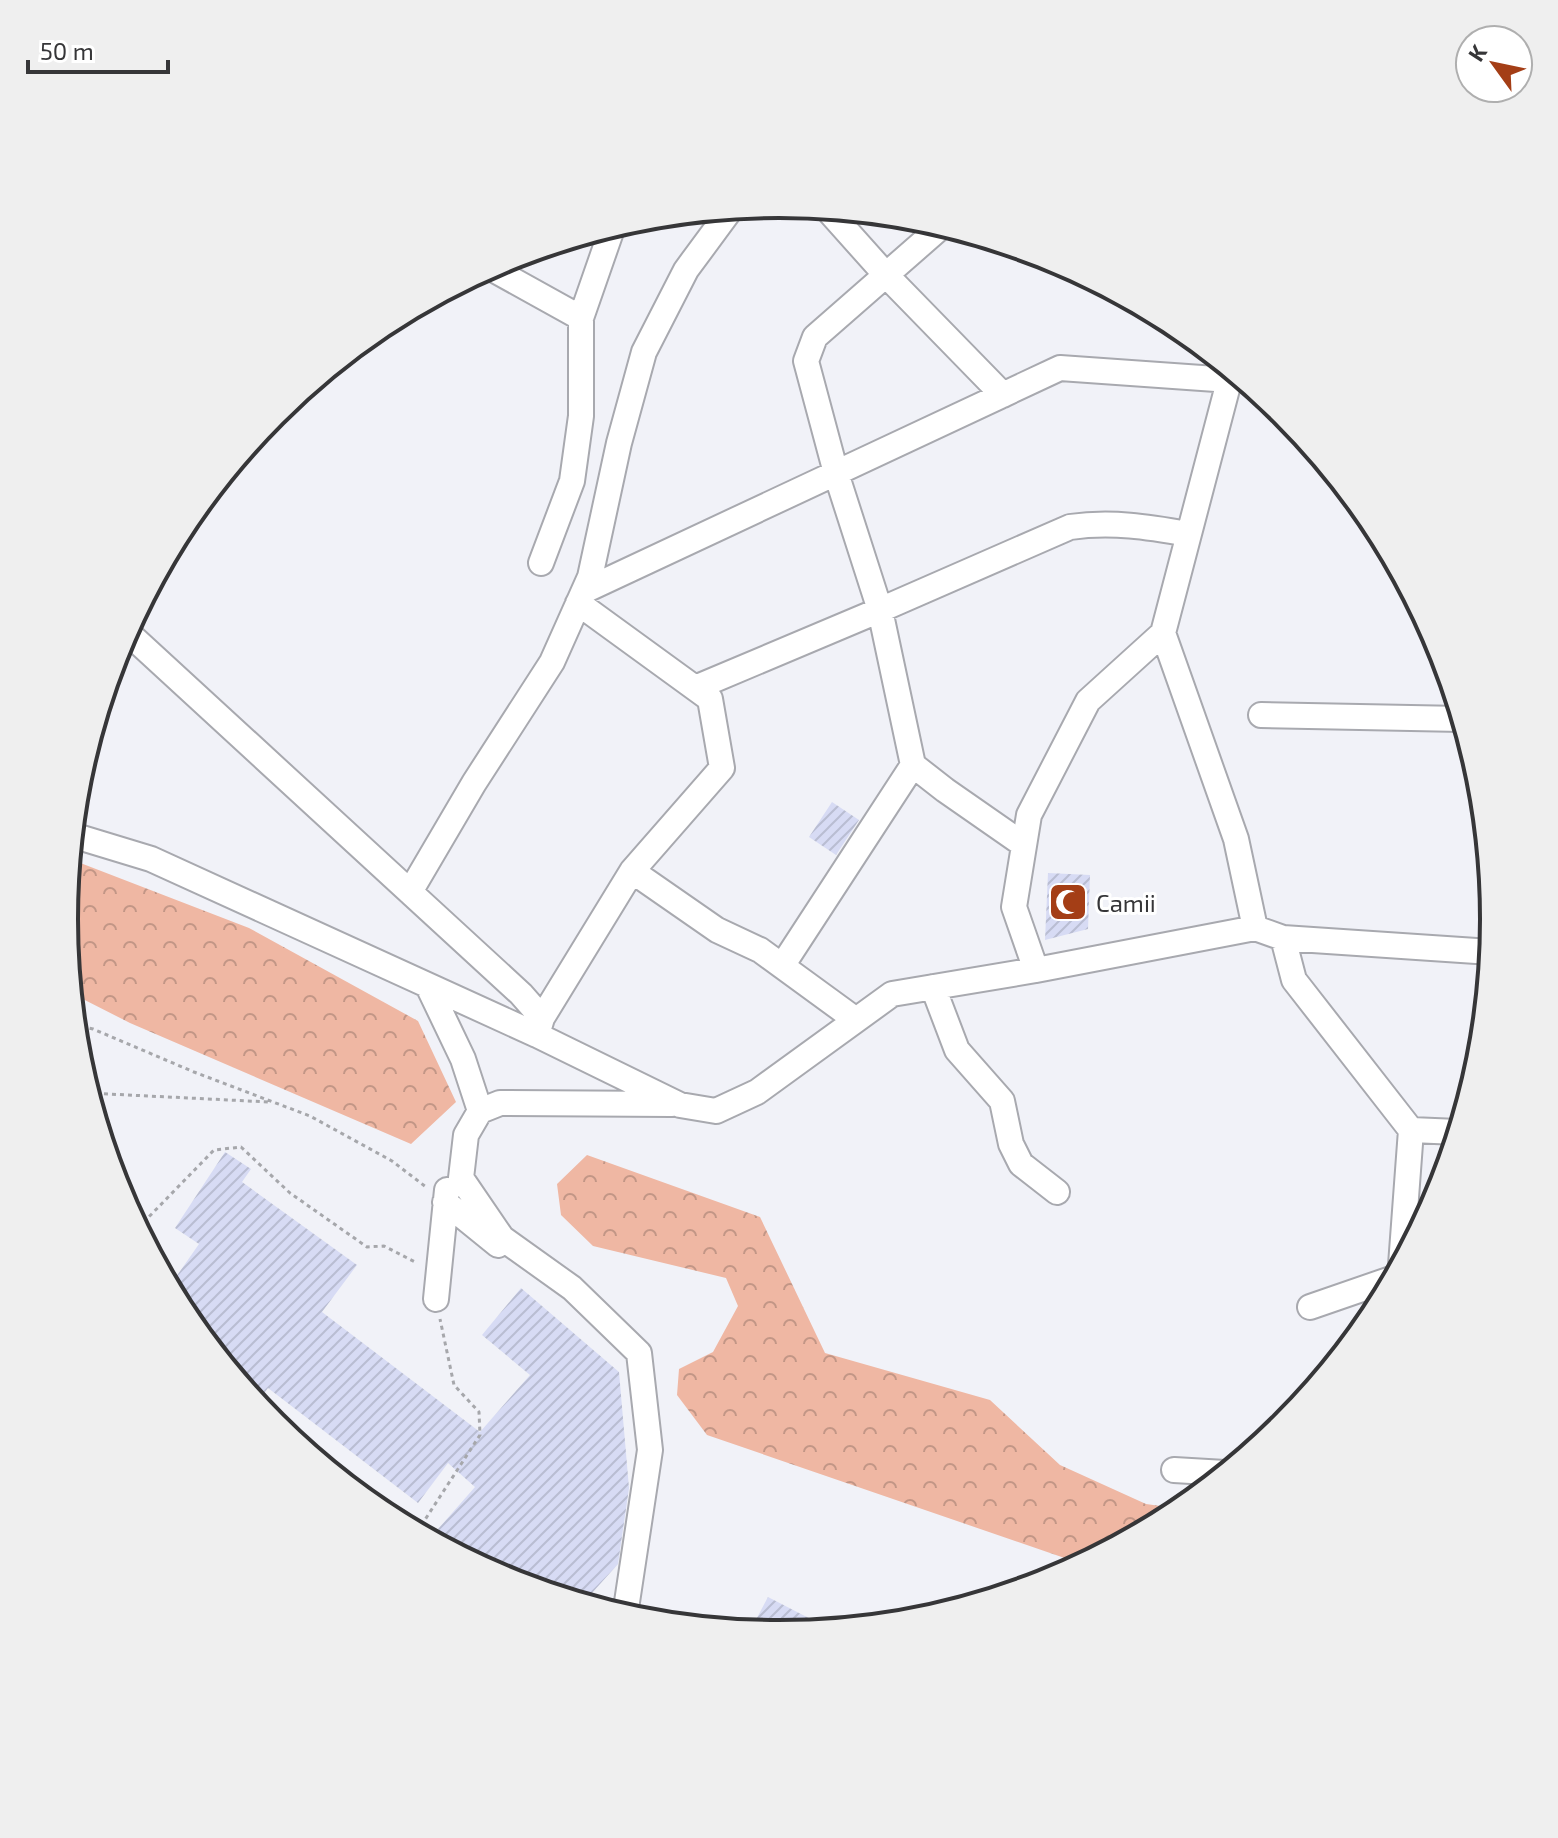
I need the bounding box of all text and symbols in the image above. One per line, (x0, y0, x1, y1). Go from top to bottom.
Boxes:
scale bar (28, 24, 168, 74)
north arrow (1454, 24, 1534, 104)
text: 50 m (40, 36, 94, 65)
text: K (1462, 40, 1491, 65)
mosque icon: Camii (1047, 881, 1089, 923)
place label: Camii (1096, 888, 1156, 917)

